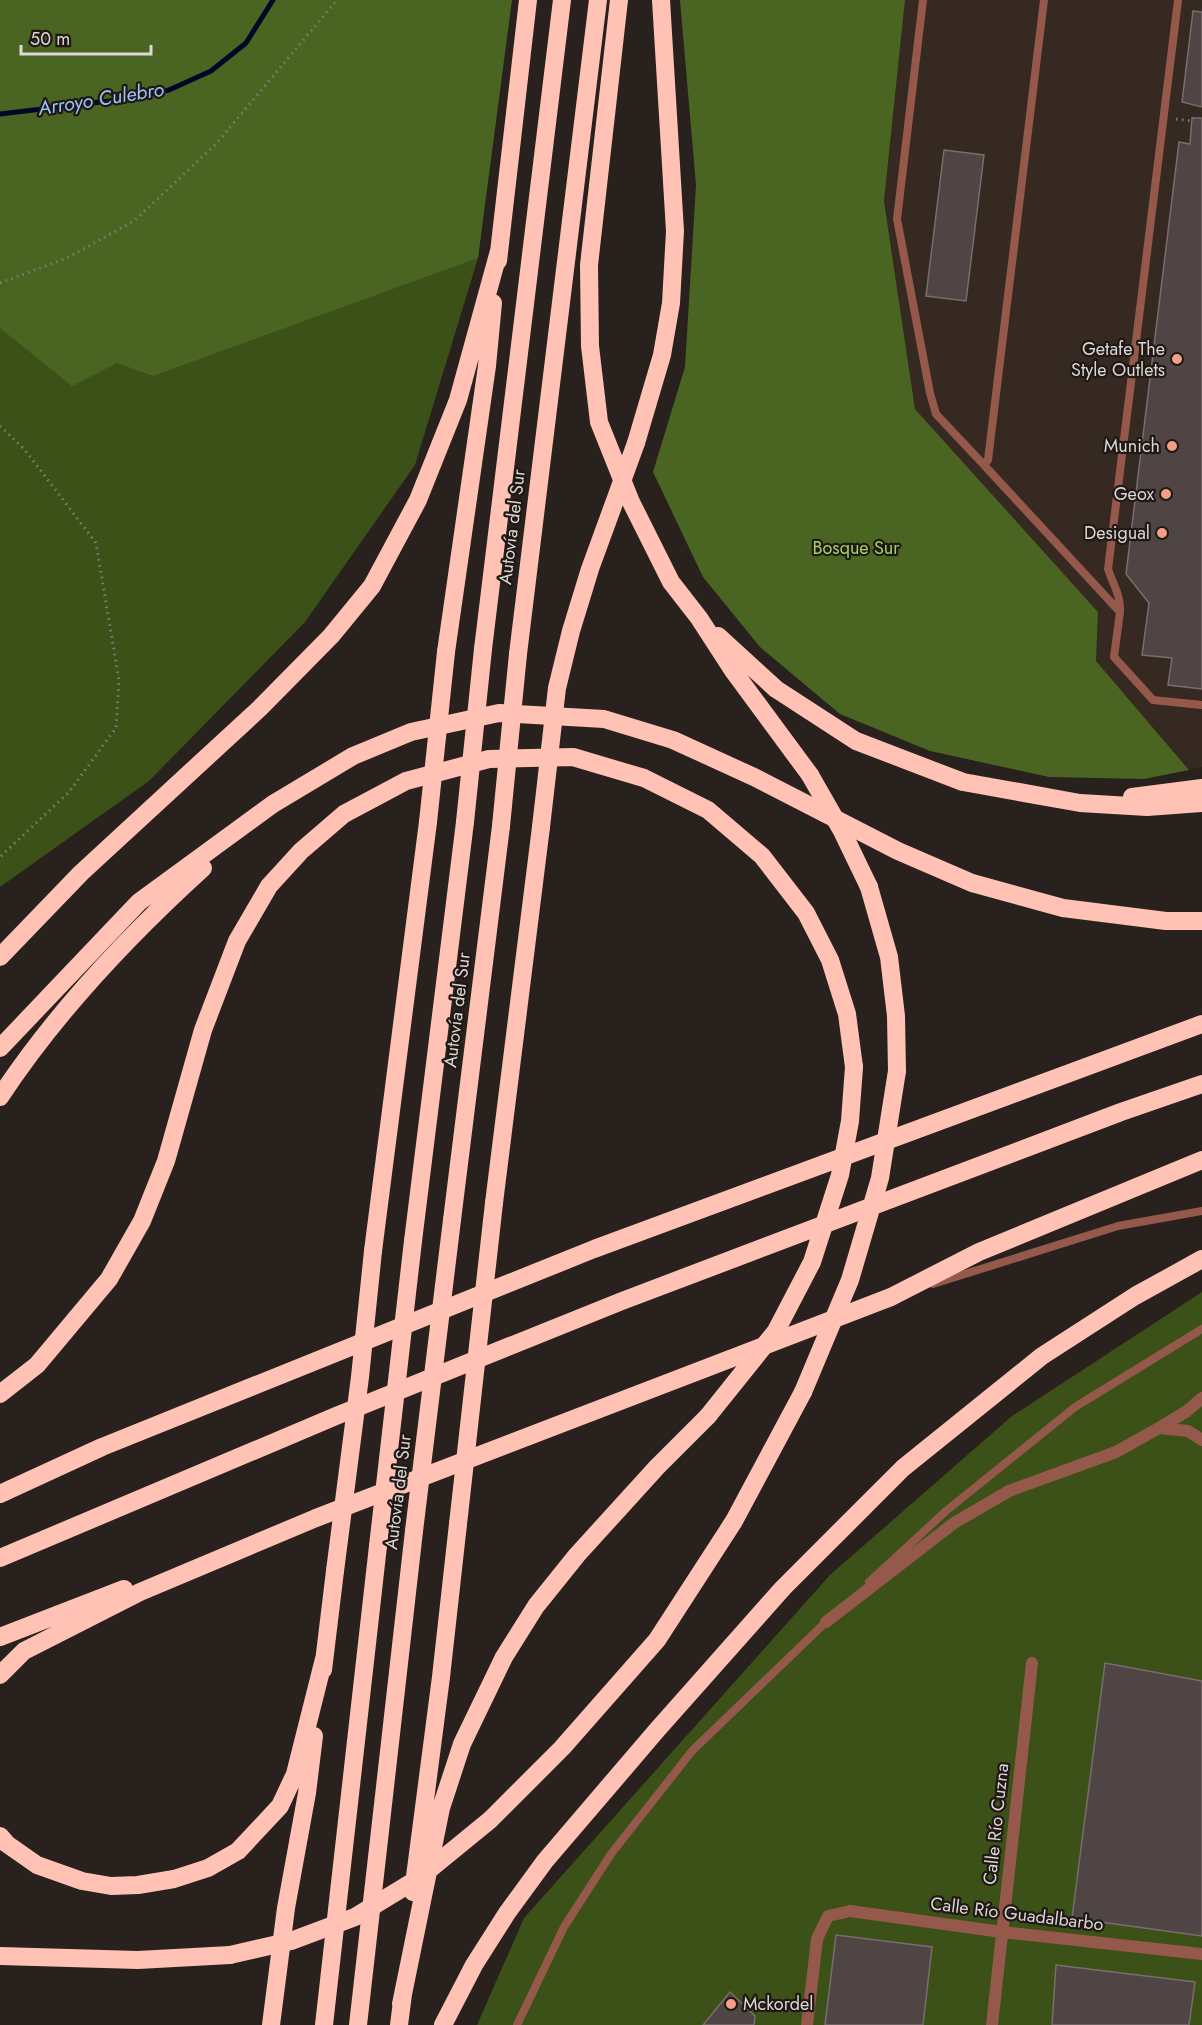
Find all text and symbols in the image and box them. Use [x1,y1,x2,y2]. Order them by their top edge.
scale bar [21,18,152,56]
text: 50 m [30,26,70,52]
water label: Arroyo Culebro [35,75,166,123]
place label: Getafe The Style Outlets [1071,336,1165,383]
marker: Getafe The Style Outlets [1170,352,1184,366]
place label: Munich [1104,433,1160,459]
marker: Munich [1165,439,1179,453]
street label: Autovía del Sur [492,467,532,586]
place label: Geox [1114,481,1154,507]
marker: Geox [1159,487,1173,501]
place label: Desigual [1084,520,1150,546]
marker: Desigual [1155,526,1169,540]
park label: Bosque Sur [813,535,900,561]
street label: Autovía del Sur [437,950,477,1069]
street label: Autovía del Sur [378,1432,418,1551]
street label: Calle Río Cuzna [977,1762,1015,1886]
street label: Calle Río Guadalbarbo [929,1890,1105,1938]
place label: Mckordel [743,1991,814,2017]
marker: Mckordel [724,1997,738,2011]

